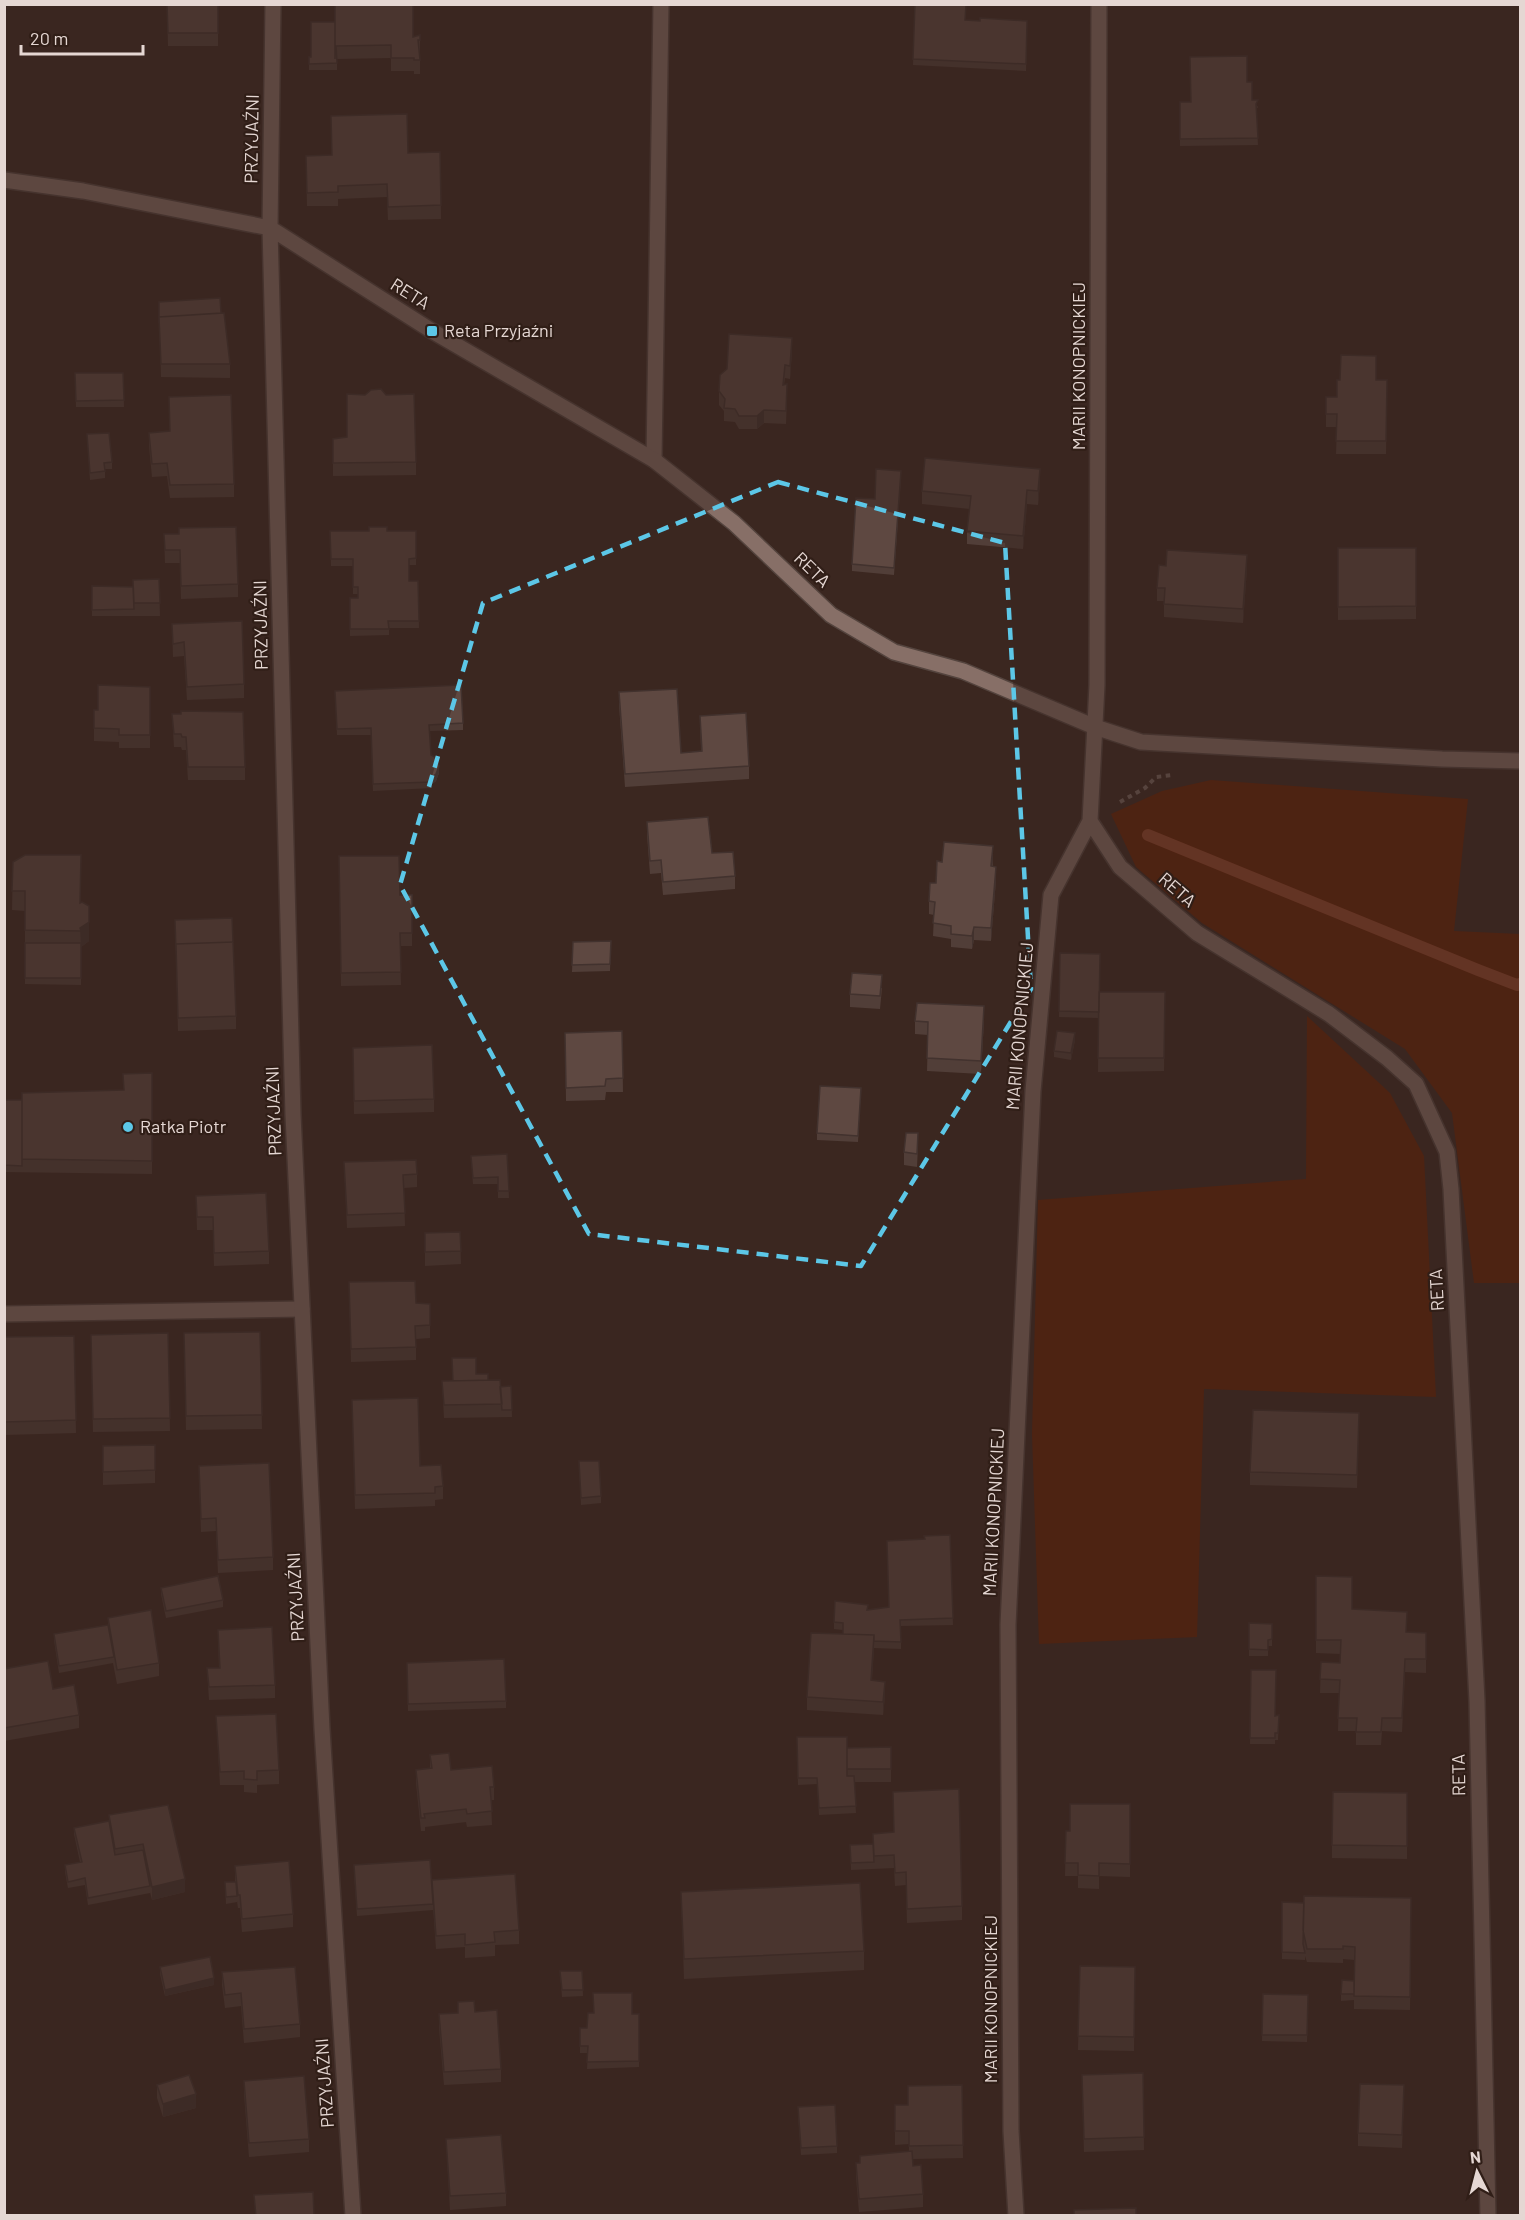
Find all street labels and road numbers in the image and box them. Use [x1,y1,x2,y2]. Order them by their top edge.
street label: PRZYJAŹNI [239,94,263,184]
street label: RETA [387,273,434,314]
street label: MARII KONOPNICKIEJ [1067,282,1089,450]
street label: RETA [790,547,836,592]
street label: PRZYJAŹNI [248,580,272,670]
street label: RETA [1155,867,1201,911]
street label: MARII KONOPNICKIEJ [1001,941,1037,1111]
street label: PRZYJAŹNI [260,1066,286,1156]
street label: RETA [1424,1268,1448,1312]
street label: MARII KONOPNICKIEJ [978,1427,1008,1597]
street label: PRZYJAŹNI [282,1552,308,1642]
street label: RETA [1447,1754,1469,1796]
street label: MARII KONOPNICKIEJ [979,1915,1001,2083]
street label: PRZYJAŹNI [310,2038,338,2128]

